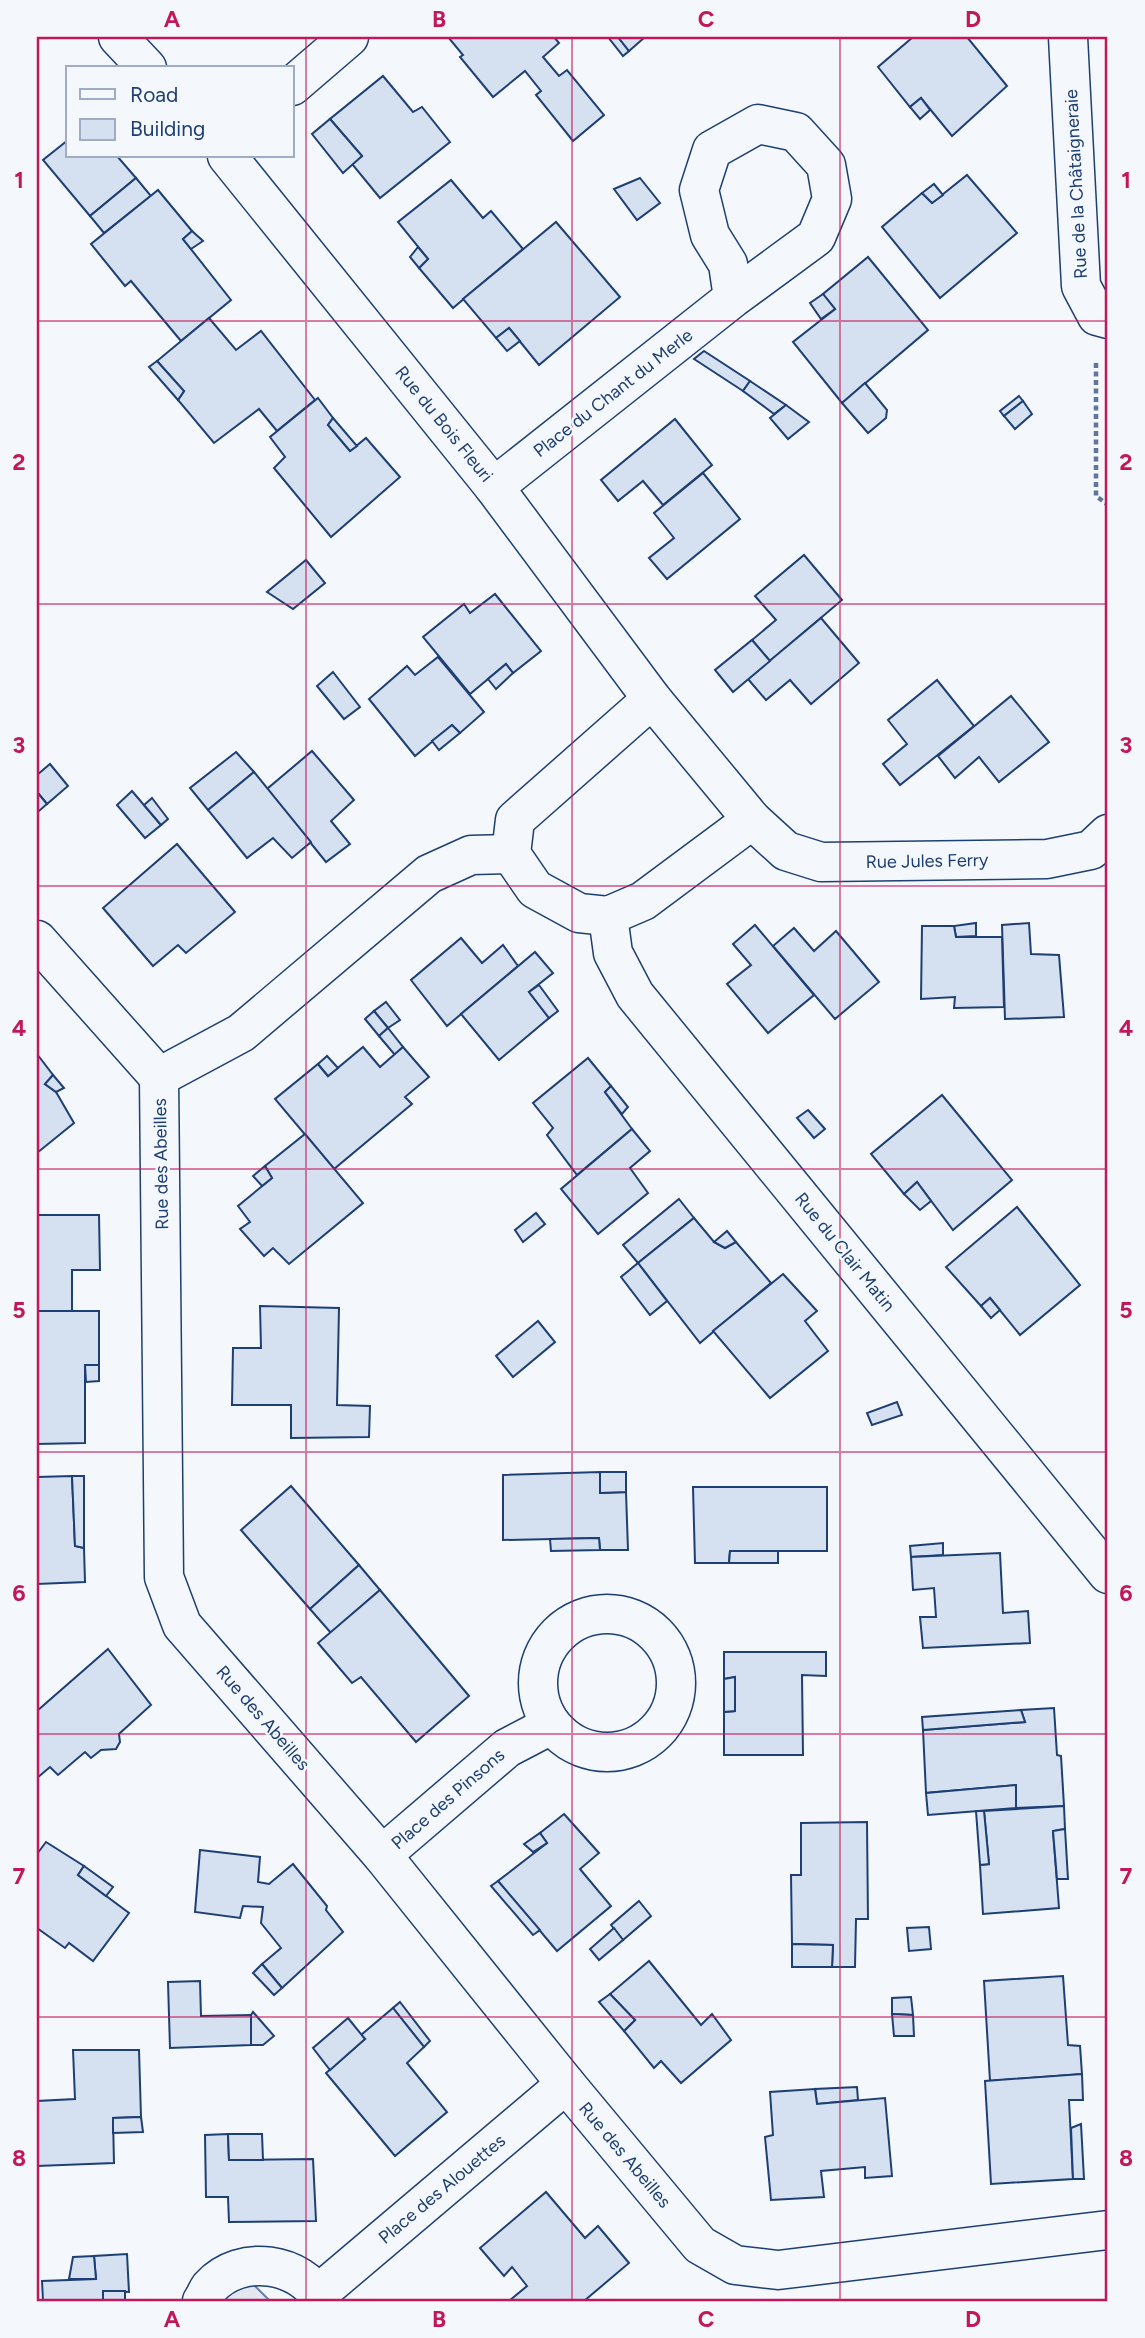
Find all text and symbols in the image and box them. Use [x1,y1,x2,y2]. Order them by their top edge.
text: A [164,5,181,33]
text: B [432,5,446,33]
text: C [698,5,715,33]
text: D [965,5,981,33]
legend [66,66,294,158]
text: Road [130,82,178,107]
street label: Rue de la Châtaigneraie [1060,88,1092,279]
text: Building [130,116,205,141]
text: 1 [14,166,24,194]
text: 1 [1121,166,1131,194]
street label: Place du Chant du Merle [529,324,697,462]
street label: Rue du Bois Fleuri [390,362,498,486]
text: 2 [12,448,26,476]
text: 2 [1119,448,1133,476]
text: 3 [13,731,25,759]
text: 3 [1120,731,1132,759]
street label: Rue Jules Ferry [865,849,989,873]
text: 4 [12,1014,26,1042]
text: 4 [1119,1014,1133,1042]
street label: Rue des Abeilles [149,1098,173,1230]
street label: Rue du Clair Matin [790,1188,900,1316]
text: 5 [12,1296,26,1324]
text: 5 [1119,1296,1133,1324]
text: 6 [12,1579,26,1607]
text: 6 [1119,1579,1133,1607]
street label: Rue des Abeilles [212,1661,314,1775]
street label: Place des Pinsons [387,1744,509,1854]
text: 7 [13,1862,26,1890]
text: 7 [1120,1862,1133,1890]
street label: Rue des Abeilles [574,2097,676,2213]
street label: Place des Alouettes [374,2129,510,2249]
text: 8 [12,2144,26,2172]
text: 8 [1119,2144,1133,2172]
text: A [164,2305,181,2333]
text: B [432,2305,446,2333]
text: C [698,2305,715,2333]
text: D [965,2305,981,2333]

